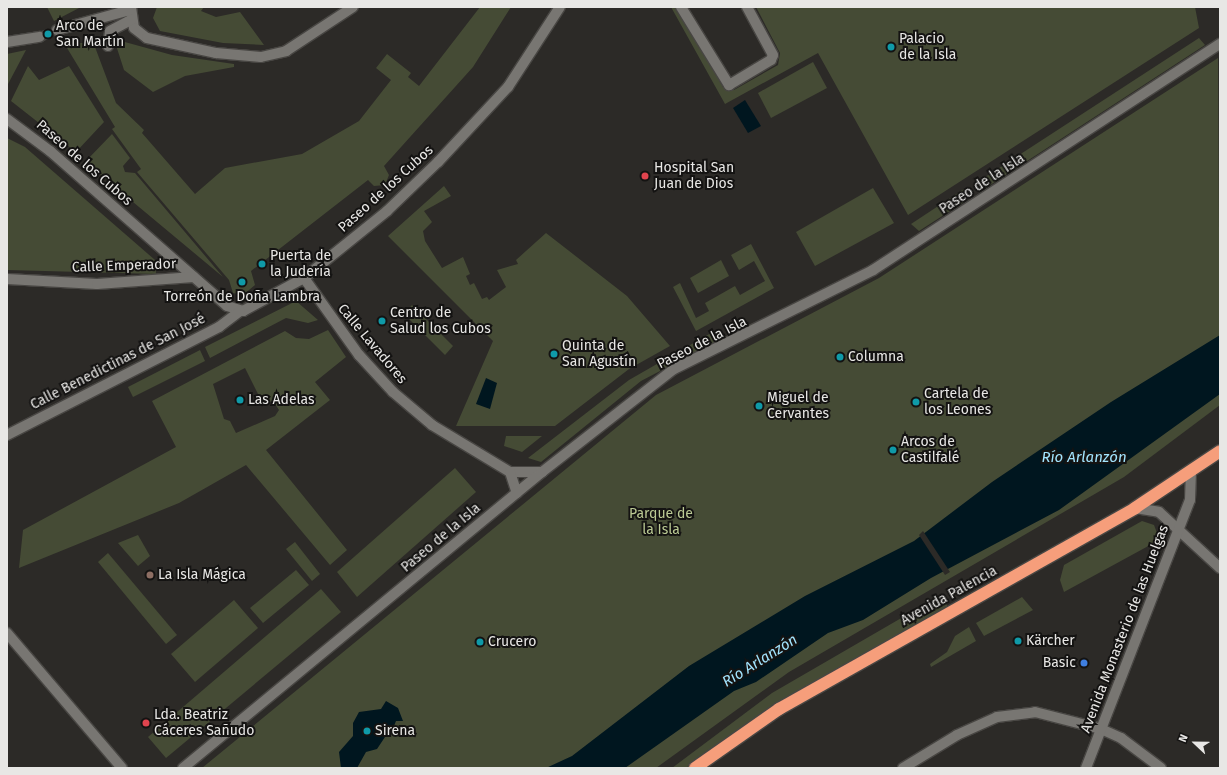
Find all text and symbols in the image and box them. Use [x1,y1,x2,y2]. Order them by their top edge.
place label: Arco de San Martín [56,18,124,50]
marker: Arco de San Martín [43,29,53,39]
place label: Palacio de la Isla [899,31,956,64]
marker: Palacio de la Isla [886,42,896,52]
street label: Paseo de los Cubos [33,117,135,209]
street label: Paseo de los Cubos [335,142,437,236]
street label: Paseo de la Isla [936,150,1028,218]
place label: Hospital San Juan de Dios [654,160,734,192]
marker: Hospital San Juan de Dios [639,170,651,182]
place label: Puerta de la Judería [270,248,331,280]
street label: Calle Emperador [72,256,176,276]
marker: Puerta de la Judería [257,259,267,269]
marker: Torreón de Doña Lambra [237,277,247,287]
place label: Torreón de Doña Lambra [164,289,320,305]
street label: Calle Lavadores [334,301,410,387]
place label: Centro de Salud los Cubos [390,305,491,338]
street label: Calle Benedictinas de San José [28,310,208,414]
street label: Paseo de la Isla [654,313,750,373]
marker: Centro de Salud los Cubos [377,316,387,326]
place label: Quinta de San Agustín [562,338,636,370]
marker: Quinta de San Agustín [549,349,559,359]
place label: Columna [848,349,904,365]
marker: Columna [835,352,845,362]
place label: Cartela de los Leones [924,386,991,418]
place label: Miguel de Cervantes [767,390,829,422]
place label: Las Adelas [248,392,315,408]
marker: Las Adelas [235,395,245,405]
marker: Cartela de los Leones [911,397,921,407]
marker: Miguel de Cervantes [754,401,764,411]
place label: Arcos de Castilfalé [901,434,959,466]
marker: Arcos de Castilfalé [888,445,898,455]
water label: Río Arlanzón [1041,449,1127,467]
street label: Paseo de la Isla [398,500,484,576]
park label: Parque de la Isla [629,506,693,538]
street label: Avenida Monasterio de las Huelgas [1078,523,1172,735]
street label: Avenida Palencia [898,563,1000,629]
place label: La Isla Mágica [158,567,246,583]
marker: La Isla Mágica [145,570,155,580]
water label: Río Arlanzón [719,631,801,691]
place label: Kärcher [1026,633,1075,649]
place label: Crucero [488,634,536,650]
marker: Kärcher [1013,636,1023,646]
marker: Crucero [475,637,485,647]
place label: Basic [1043,655,1076,671]
marker: Basic [1079,658,1089,668]
place label: Lda. Beatriz Cáceres Sañudo [154,707,254,740]
marker: Lda. Beatriz Cáceres Sañudo [141,718,151,728]
place label: Sirena [375,723,415,739]
north arrow [1175,723,1215,763]
marker: Sirena [362,726,372,736]
text: N [1176,733,1191,744]

